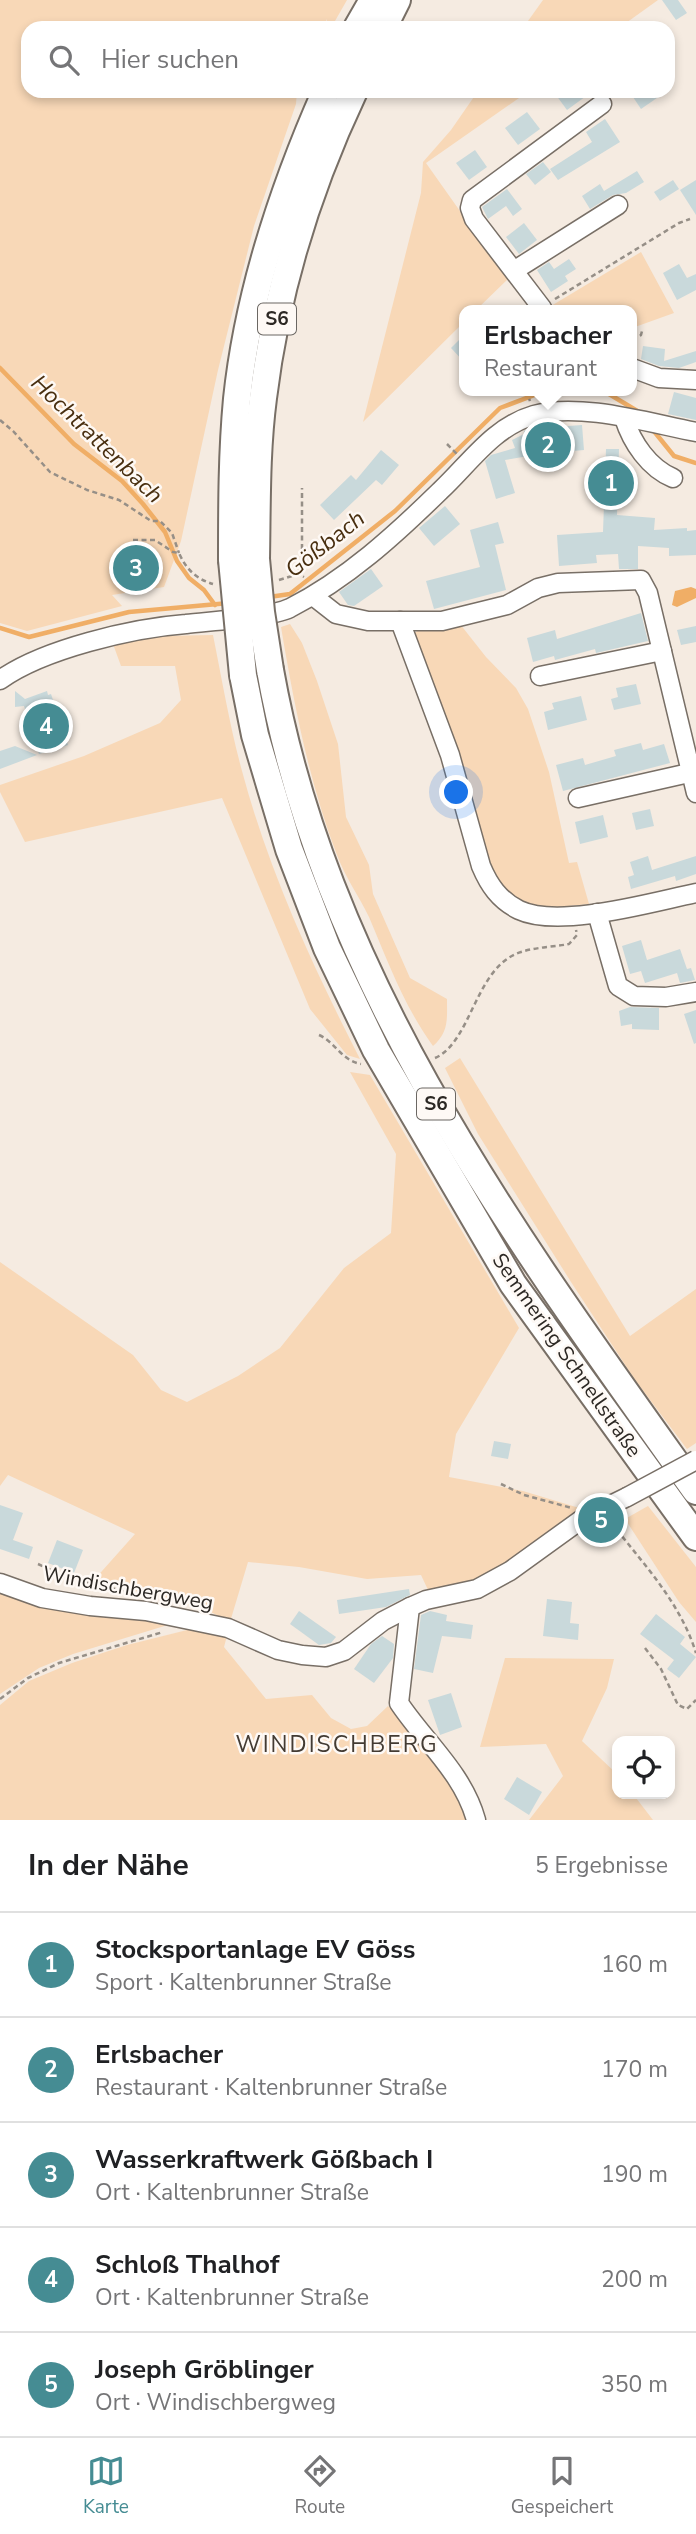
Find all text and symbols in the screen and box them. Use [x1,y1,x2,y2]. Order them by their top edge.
search box [21,21,675,98]
icon: search [45,41,83,79]
text: Hier suchen [101,42,239,77]
road number: S6 [258,304,296,334]
popup [459,305,637,396]
text: Erlsbacher [484,318,612,353]
text: Restaurant [484,353,597,384]
water label: Hochtrattenbach [24,368,170,510]
pin: 2 [525,419,571,471]
pin: 1 [588,457,634,509]
water label: Gößbach [279,503,371,585]
pin: 3 [113,542,159,594]
pin: 4 [23,700,69,752]
your location [439,775,473,809]
road number: S6 [417,1088,455,1120]
street label: Semmering Schnellstraße [486,1247,648,1463]
pin: 5 [578,1494,624,1546]
street label: Windischbergweg [40,1559,216,1617]
district label: WINDISCHBERG [235,1729,439,1760]
map controls [612,1736,675,1799]
button: locate [612,1736,675,1799]
text: In der Nähe [28,1845,189,1886]
text: 5 Ergebnisse [535,1850,668,1881]
text: Stocksportanlage EV Göss [95,1932,416,1967]
text: 1 [44,1949,58,1980]
text: 160 m [601,1949,668,1980]
text: Sport · Kaltenbrunner Straße [95,1967,392,1998]
text: Erlsbacher [95,2037,223,2072]
text: 2 [44,2054,58,2085]
text: 170 m [601,2054,668,2085]
text: Restaurant · Kaltenbrunner Straße [95,2072,447,2103]
text: Wasserkraftwerk Gößbach I [95,2142,433,2177]
text: 3 [44,2159,58,2190]
text: 190 m [601,2159,668,2190]
text: Ort · Kaltenbrunner Straße [95,2177,369,2208]
text: Schloß Thalhof [95,2247,279,2282]
text: 4 [44,2264,58,2295]
text: 200 m [601,2264,668,2295]
text: Ort · Kaltenbrunner Straße [95,2282,369,2313]
text: Joseph Gröblinger [95,2352,314,2387]
text: 5 [44,2369,58,2400]
text: 350 m [601,2369,668,2400]
text: Ort · Windischbergweg [95,2387,336,2418]
tab: Karte [83,2452,129,2520]
tab: Route [295,2452,345,2520]
tab: Gespeichert [511,2452,613,2520]

